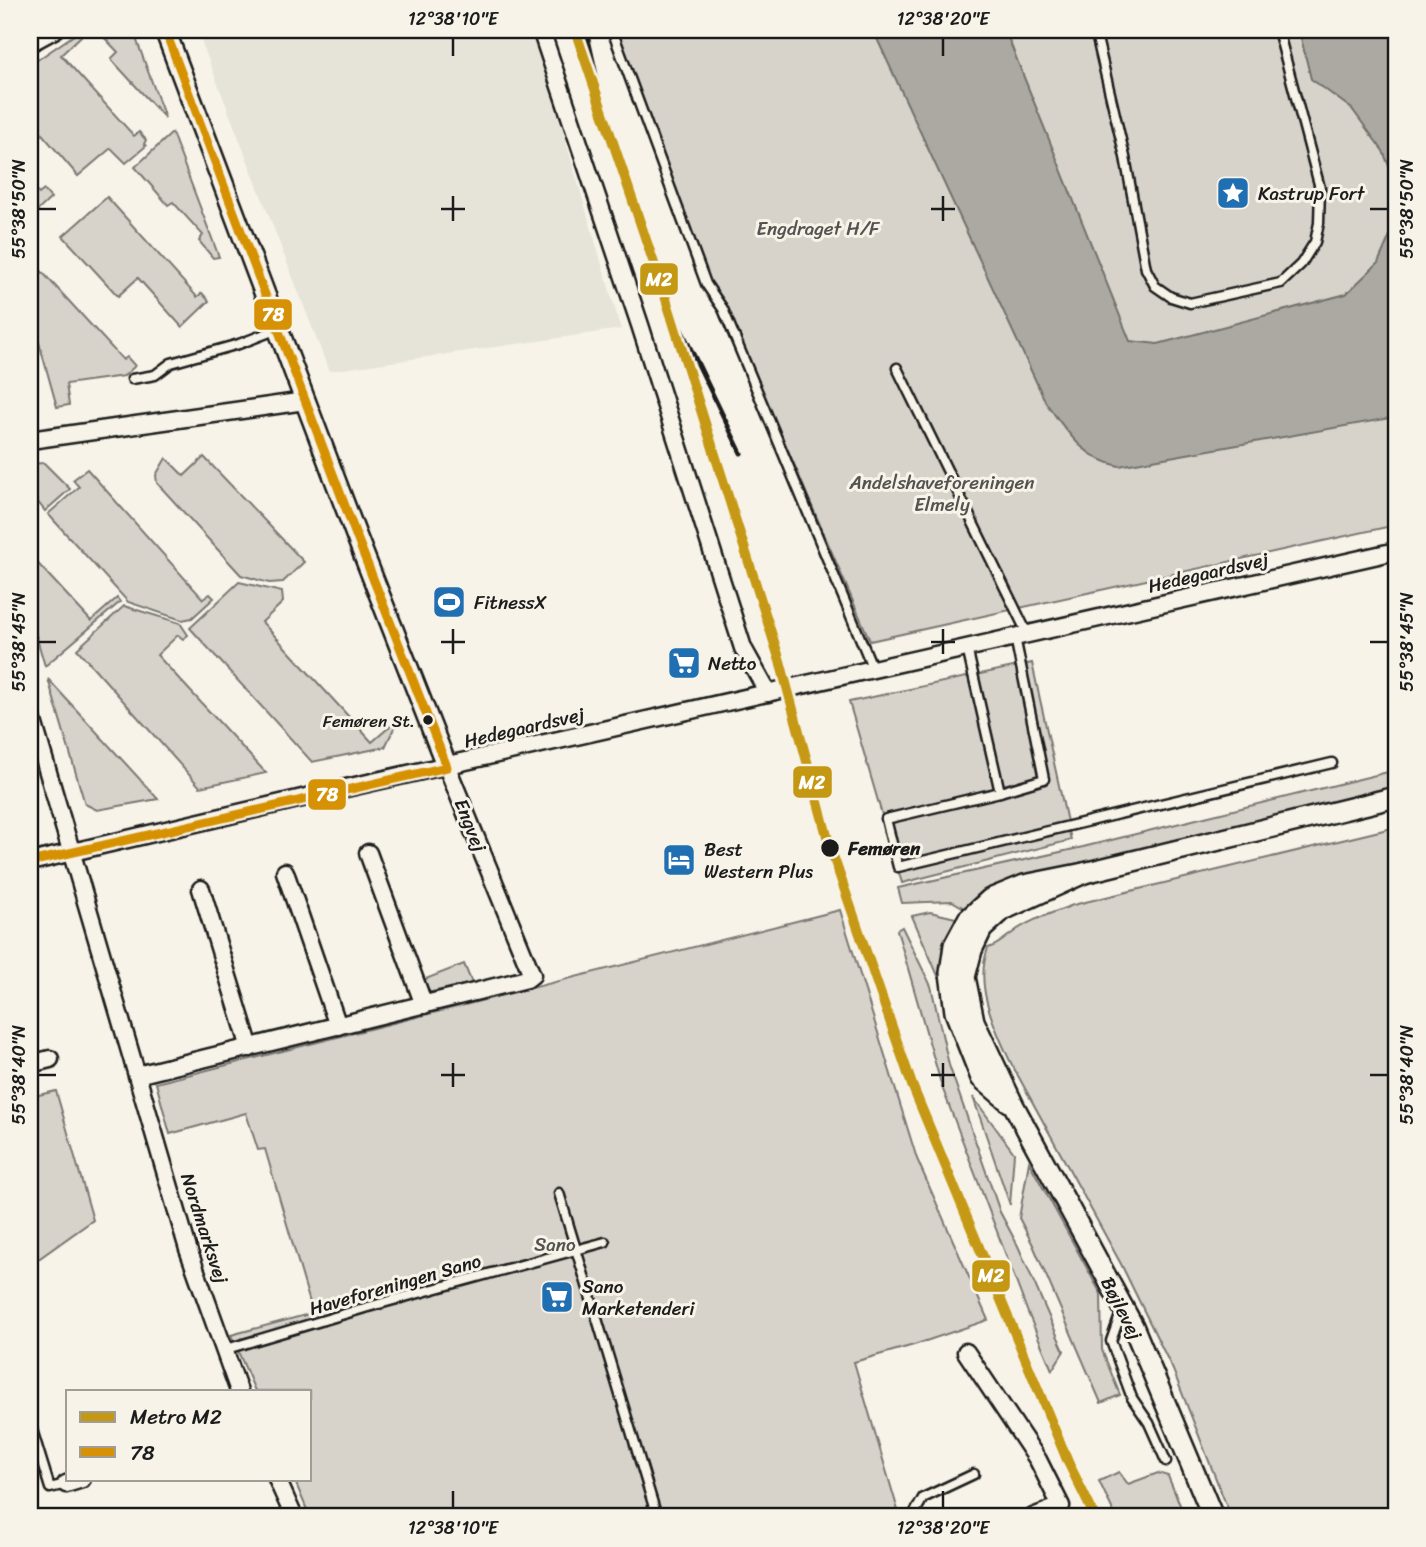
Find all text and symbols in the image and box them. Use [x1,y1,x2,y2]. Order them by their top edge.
text: 12°38'10"E [408,3,499,35]
text: 12°38'20"E [897,3,990,35]
text: 55°38'50"N [3,159,35,259]
text: 55°38'50"N [1391,159,1423,259]
place icon: Kastrup Fort [1214,174,1252,212]
place label: Kastrup Fort [1258,177,1366,210]
park label: Engdraget H/F [757,212,880,245]
line badge: M2 [639,262,679,296]
text: M2 [645,263,672,296]
line badge: 78 [253,298,293,331]
text: 78 [262,298,285,331]
park label: Andelshaveforeningen Elmely [848,466,1035,521]
street label: Hedegaardsvej [1144,542,1273,602]
sports icon: FitnessX [430,583,468,621]
place label: FitnessX [474,586,547,619]
text: 55°38'45"N [3,592,35,692]
text: 55°38'45"N [1391,592,1423,692]
supermarket icon: Netto [665,644,703,682]
place label: Netto [708,647,757,680]
street label: Hedegaardsvej [460,697,589,757]
place label: Femøren St. [323,706,415,736]
marker: Femøren St. [421,713,435,727]
line badge: M2 [792,765,833,799]
text: M2 [798,766,825,799]
line badge: 78 [307,778,347,811]
text: 78 [316,778,339,811]
street label: Engvej [445,793,496,858]
place label: Femøren [847,832,921,865]
place label: Best Western Plus [704,833,813,888]
marker: Femøren [819,837,841,859]
hotel icon: Best Western Plus [660,841,698,879]
text: 55°38'40"N [3,1025,35,1125]
text: 55°38'40"N [1391,1025,1423,1125]
street label: Nordmarksvej [171,1169,238,1289]
park label: Sano [534,1228,576,1261]
street label: Haveforeningen Sano [305,1244,485,1325]
line badge: M2 [971,1259,1011,1293]
text: M2 [977,1259,1004,1292]
place label: Sano Marketenderi [582,1270,695,1325]
street label: Bøjlevej [1091,1271,1152,1347]
supermarket icon: Sano Marketenderi [538,1278,576,1316]
legend [66,1390,312,1480]
text: Metro M2 [130,1398,222,1436]
text: 78 [130,1434,155,1472]
text: 12°38'10"E [408,1512,499,1544]
text: 12°38'20"E [897,1512,990,1544]

